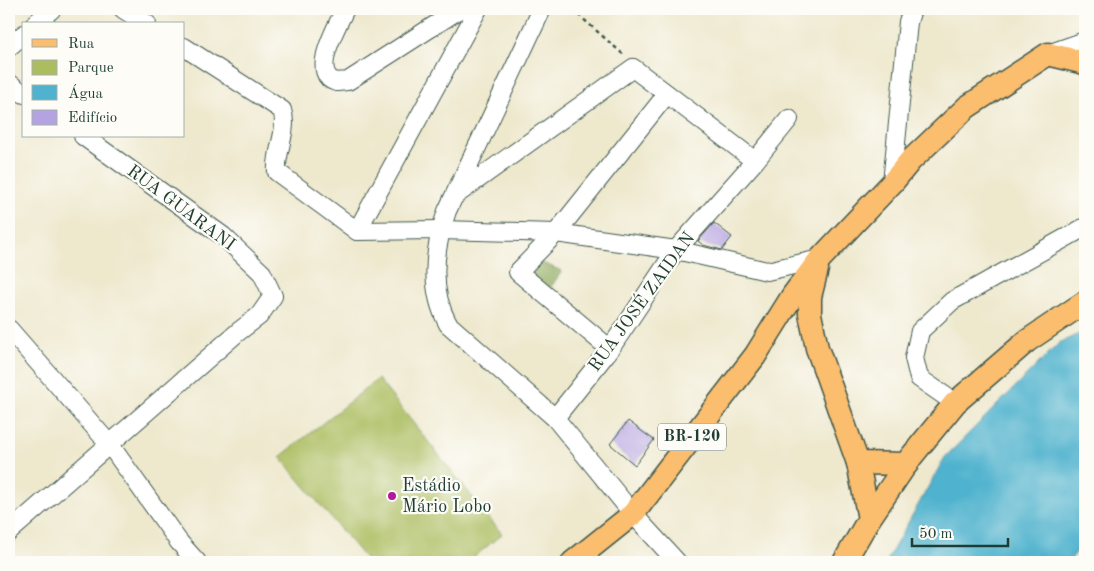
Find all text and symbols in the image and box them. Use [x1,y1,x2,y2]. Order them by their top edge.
legend [22,22,185,138]
text: Rua [68,37,95,52]
text: Parque [68,61,114,76]
text: Água [68,84,104,102]
text: Edifício [68,111,117,126]
street label: RUA GUARANI [124,162,238,254]
street label: RUA JOSÉ ZAIDAN [582,227,699,375]
road number: BR-120 [658,424,726,451]
place label: Estádio Mário Lobo [402,477,491,516]
marker: Estádio Mário Lobo [386,490,398,502]
scale bar [912,516,1008,548]
text: 50 m [919,527,953,542]

